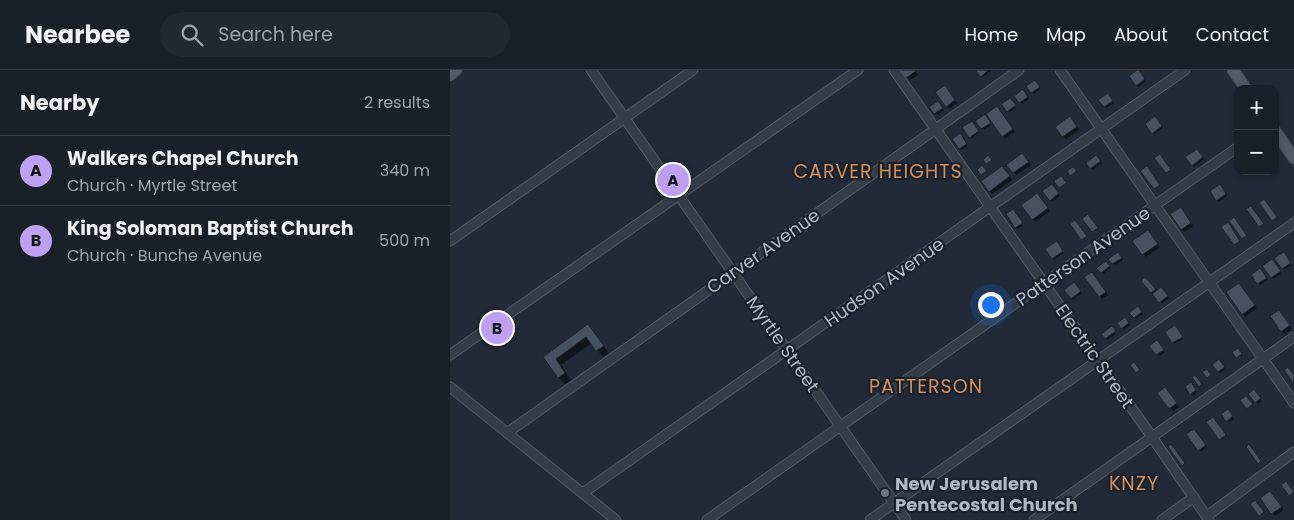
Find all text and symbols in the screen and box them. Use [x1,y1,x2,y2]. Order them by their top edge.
search box [160,12,510,57]
text: Nearbee [25,18,130,51]
icon: search [178,21,206,49]
text: Search here [218,21,333,48]
text: Home [964,22,1018,47]
text: Map [1046,22,1086,47]
text: About [1114,22,1168,47]
text: Contact [1196,22,1269,47]
map controls [1234,85,1279,175]
button: + [1234,85,1279,130]
text: Nearby [20,88,100,117]
text: 2 results [364,91,430,114]
button: − [1234,130,1279,175]
text: Walkers Chapel Church [67,145,299,172]
district label: CARVER HEIGHTS [793,158,963,185]
text: A [30,159,42,182]
text: 340 m [380,159,430,182]
pin: A [657,161,689,199]
text: Church · Myrtle Street [67,174,237,197]
street label: Patterson Avenue [1011,200,1155,312]
street label: Carver Avenue [701,203,825,299]
text: King Soloman Baptist Church [67,215,353,242]
text: B [31,229,41,252]
text: 500 m [379,229,430,252]
street label: Hudson Avenue [819,231,949,333]
text: Church · Bunche Avenue [67,244,262,267]
street label: Myrtle Street [741,291,825,397]
your location [978,292,1004,318]
street label: Electric Street [1050,299,1140,413]
pin: B [481,309,513,347]
district label: PATTERSON [869,373,983,400]
district label: KNZY [1109,470,1159,497]
place label: New Jerusalem Pentecostal Church [895,471,1078,517]
marker: New Jerusalem Pentecostal Church [879,487,891,499]

